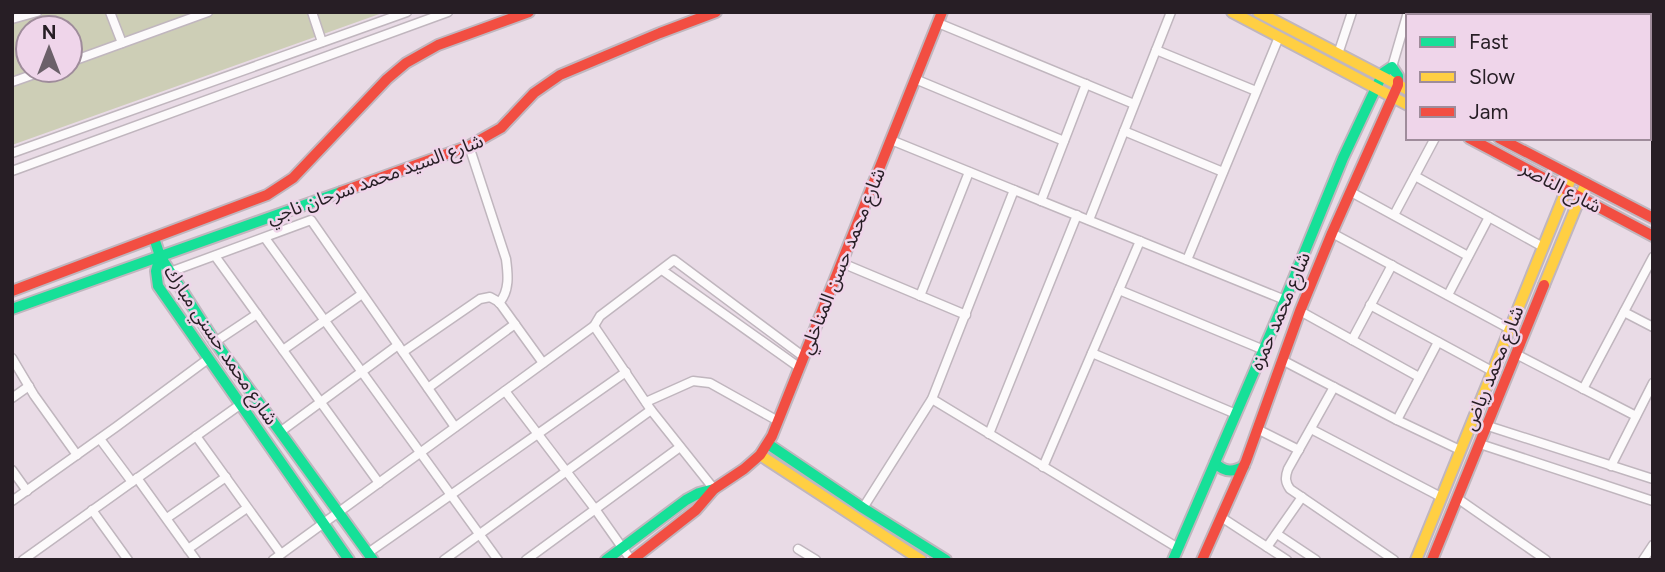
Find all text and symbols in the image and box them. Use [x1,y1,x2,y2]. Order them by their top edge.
north arrow [14,14,84,84]
legend [1406,14,1651,140]
text: N [42,21,56,44]
text: Fast [1469,29,1509,54]
text: Slow [1469,64,1515,89]
text: Jam [1469,99,1508,124]
street label: شارع السيد محمد سرحان ناجي [263,129,488,232]
street label: شارع الناصر [1515,156,1605,220]
street label: شارع محمد حسن المناخلي [794,165,893,359]
street label: شارع محمد حمزه [1245,248,1317,374]
street label: شارع محمد حسني مبارك [156,261,283,431]
street label: شارع محمد رياض [1458,302,1530,434]

